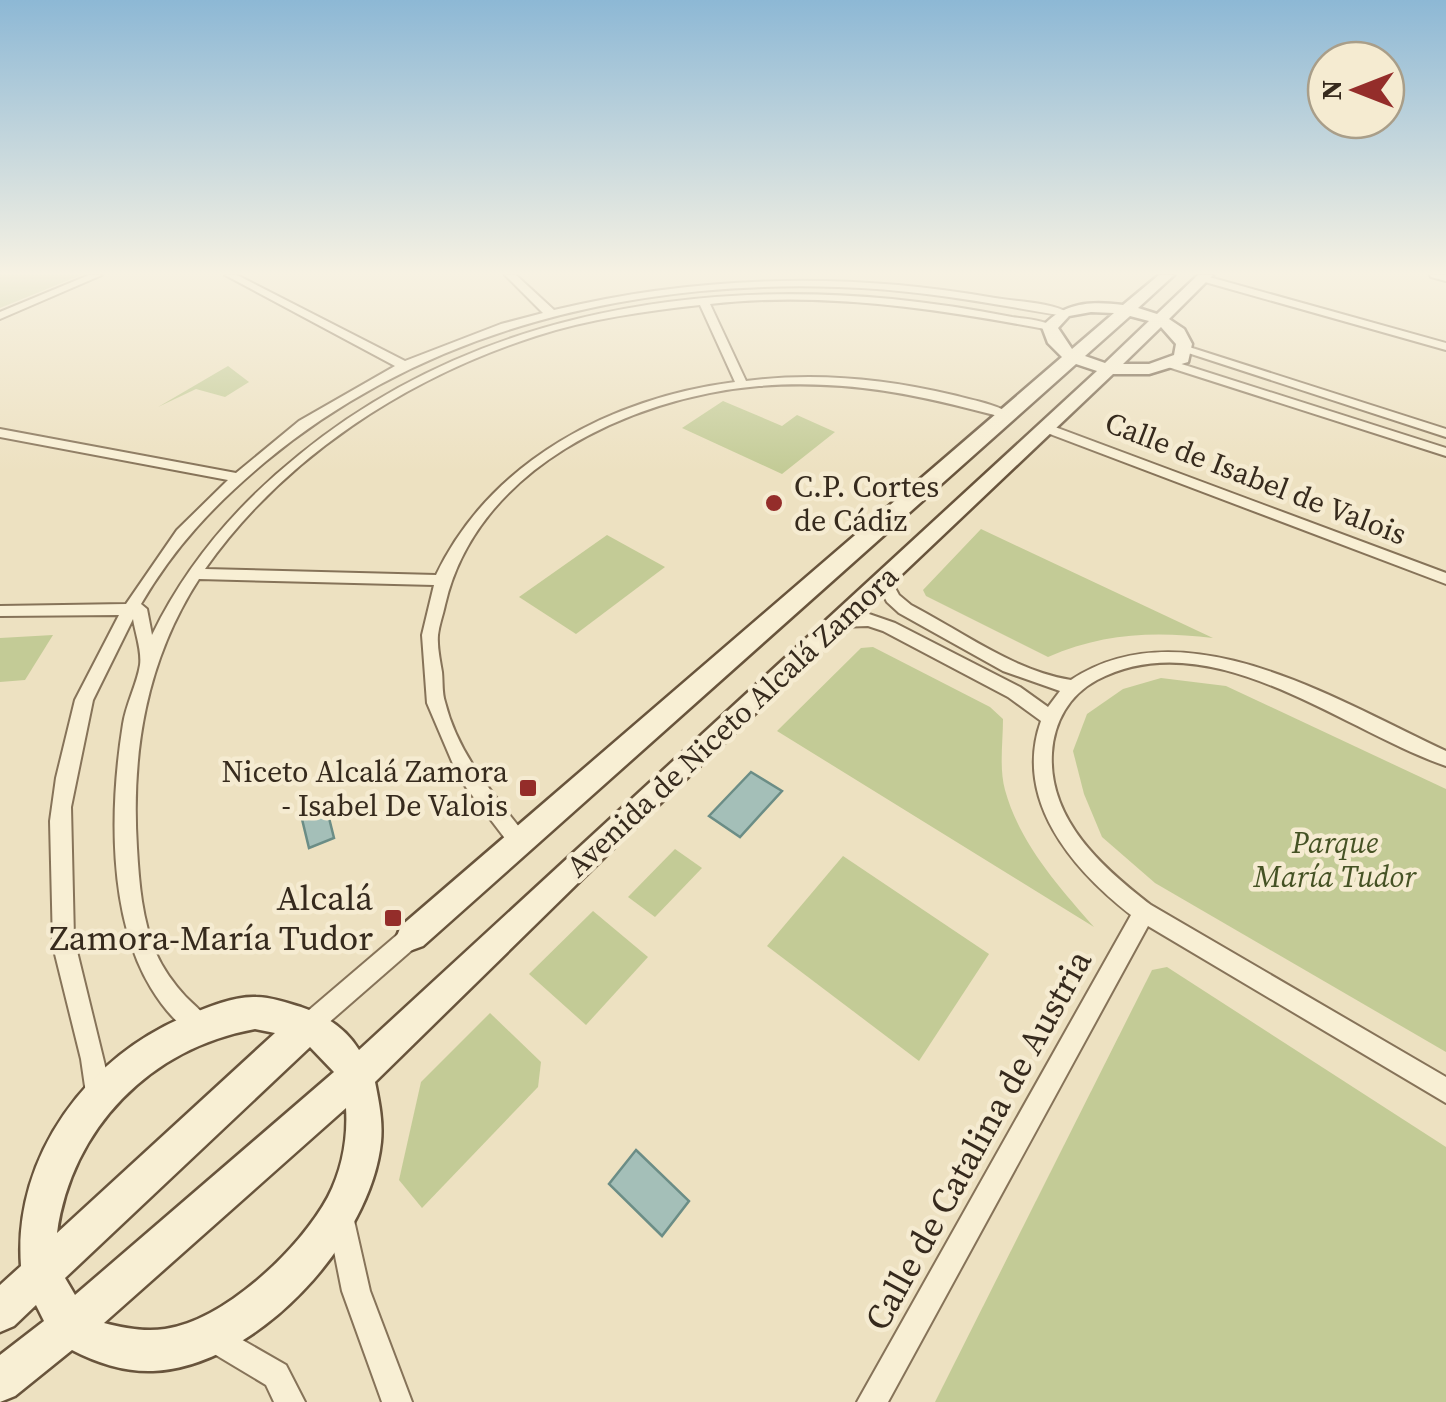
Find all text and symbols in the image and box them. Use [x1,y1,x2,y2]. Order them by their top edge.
north arrow [1306,40,1406,140]
text: N [1312,80,1350,100]
street label: Calle de Isabel de Valois [1099,402,1413,554]
place label: C.P. Cortes de Cádiz [794,466,939,541]
marker: C.P. Cortes de Cádiz [763,492,785,514]
street label: Avenida de Niceto Alcalá Zamora [557,555,907,886]
place label: Niceto Alcalá Zamora - Isabel De Valois [221,751,509,826]
marker: Niceto Alcalá Zamora - Isabel De Valois [517,777,539,799]
park label: Parque María Tudor [1253,822,1417,897]
place label: Alcalá Zamora-María Tudor [50,874,373,962]
marker: Alcalá Zamora-María Tudor [382,907,404,929]
street label: Calle de Catalina de Austria [853,941,1103,1339]

